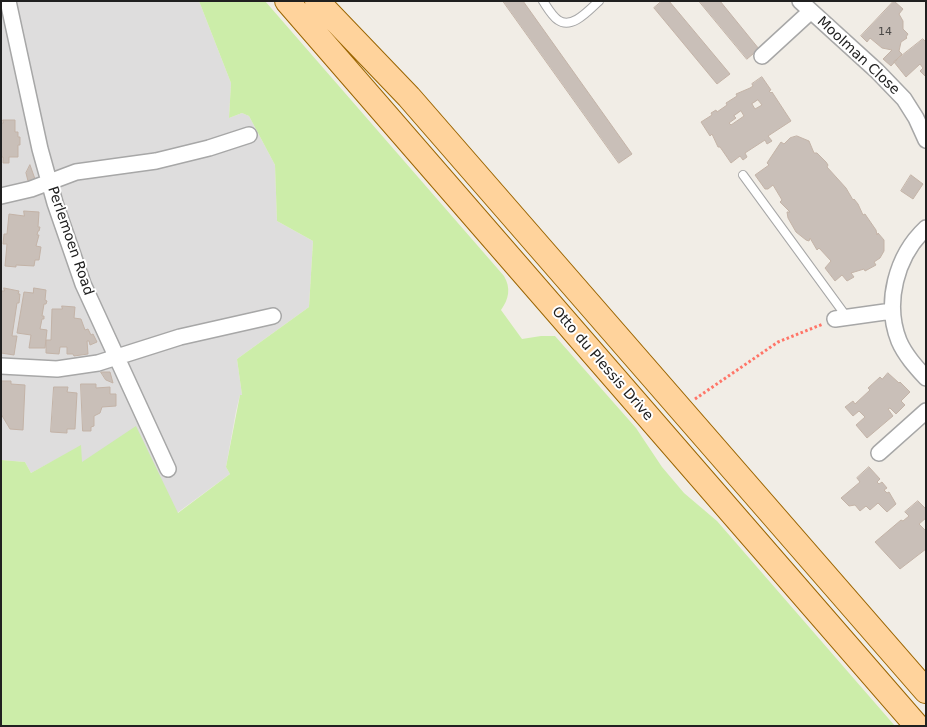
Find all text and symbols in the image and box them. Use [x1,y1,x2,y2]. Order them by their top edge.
street label: Moolman Close [813,13,903,99]
house number: 14 [878,25,892,39]
street label: Perlemoen Road [43,184,97,298]
street label: Otto du Plessis Drive [548,304,656,424]

